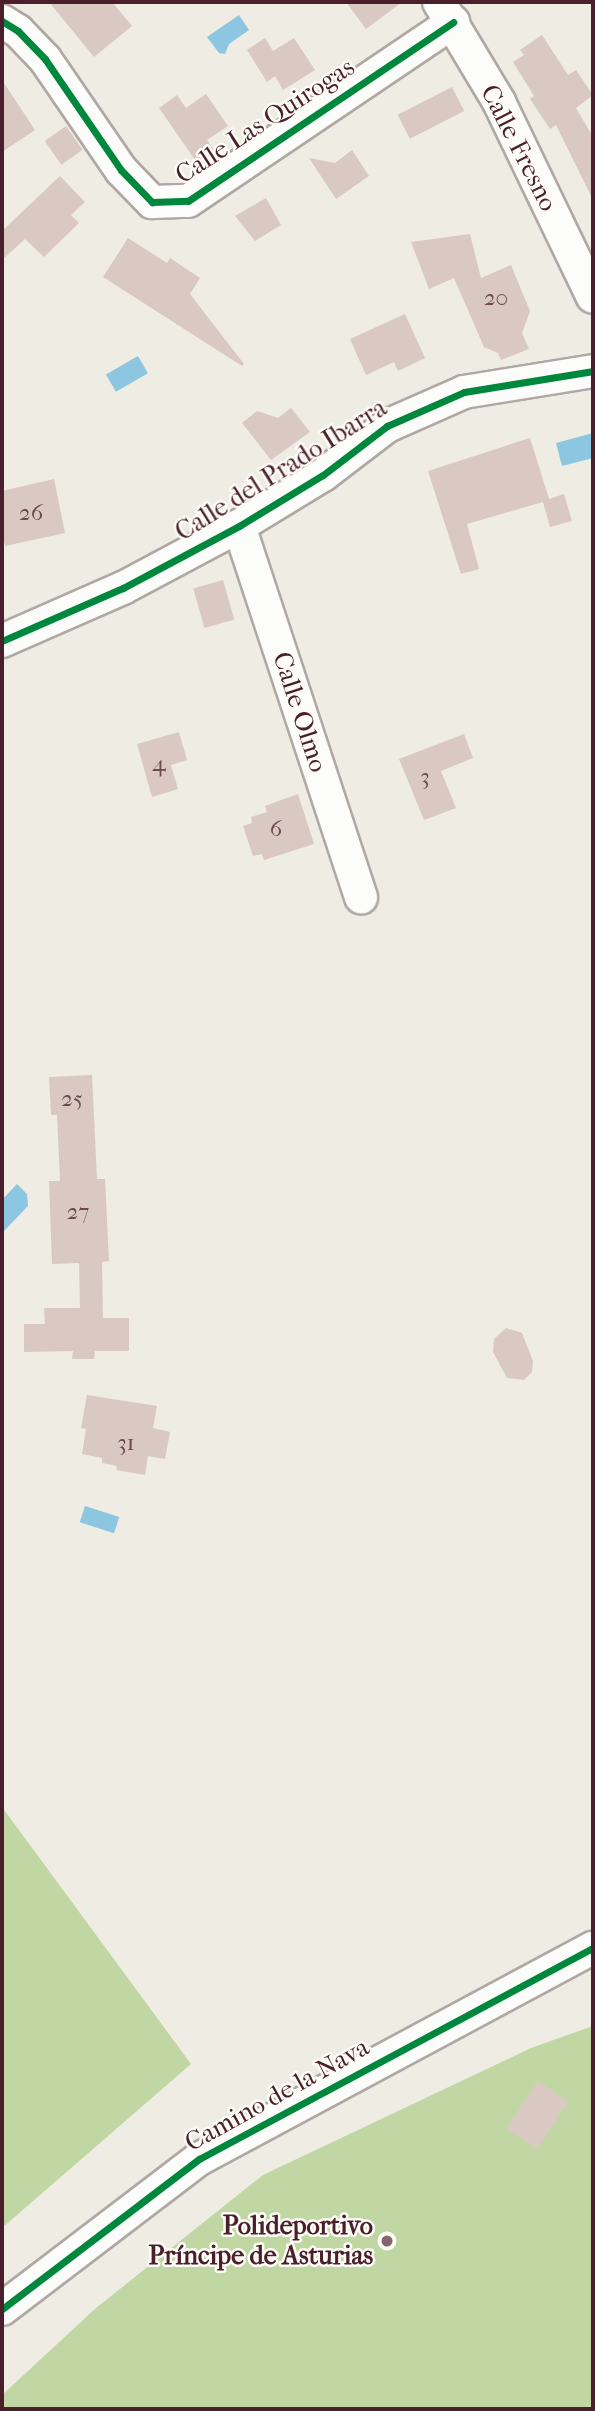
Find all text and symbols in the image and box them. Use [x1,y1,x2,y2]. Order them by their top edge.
street label: Calle Las Quirogas [170,52,360,190]
street label: Calle Fresno [474,80,564,216]
house number: 20 [484,284,508,312]
street label: Calle del Prado Ibarra [170,392,392,548]
house number: 26 [19,499,43,527]
street label: Calle Olmo [266,648,334,776]
house number: 4 [152,750,166,778]
house number: 3 [420,763,430,791]
house number: 6 [270,815,282,843]
house number: 25 [61,1085,83,1113]
house number: 27 [67,1198,89,1226]
house number: 31 [117,1429,135,1457]
street label: Camino de la Nava [180,2032,374,2158]
place label: Polideportivo Príncipe de Asturias [149,2210,373,2272]
marker: Polideportivo Príncipe de Asturias [379,2233,395,2249]

